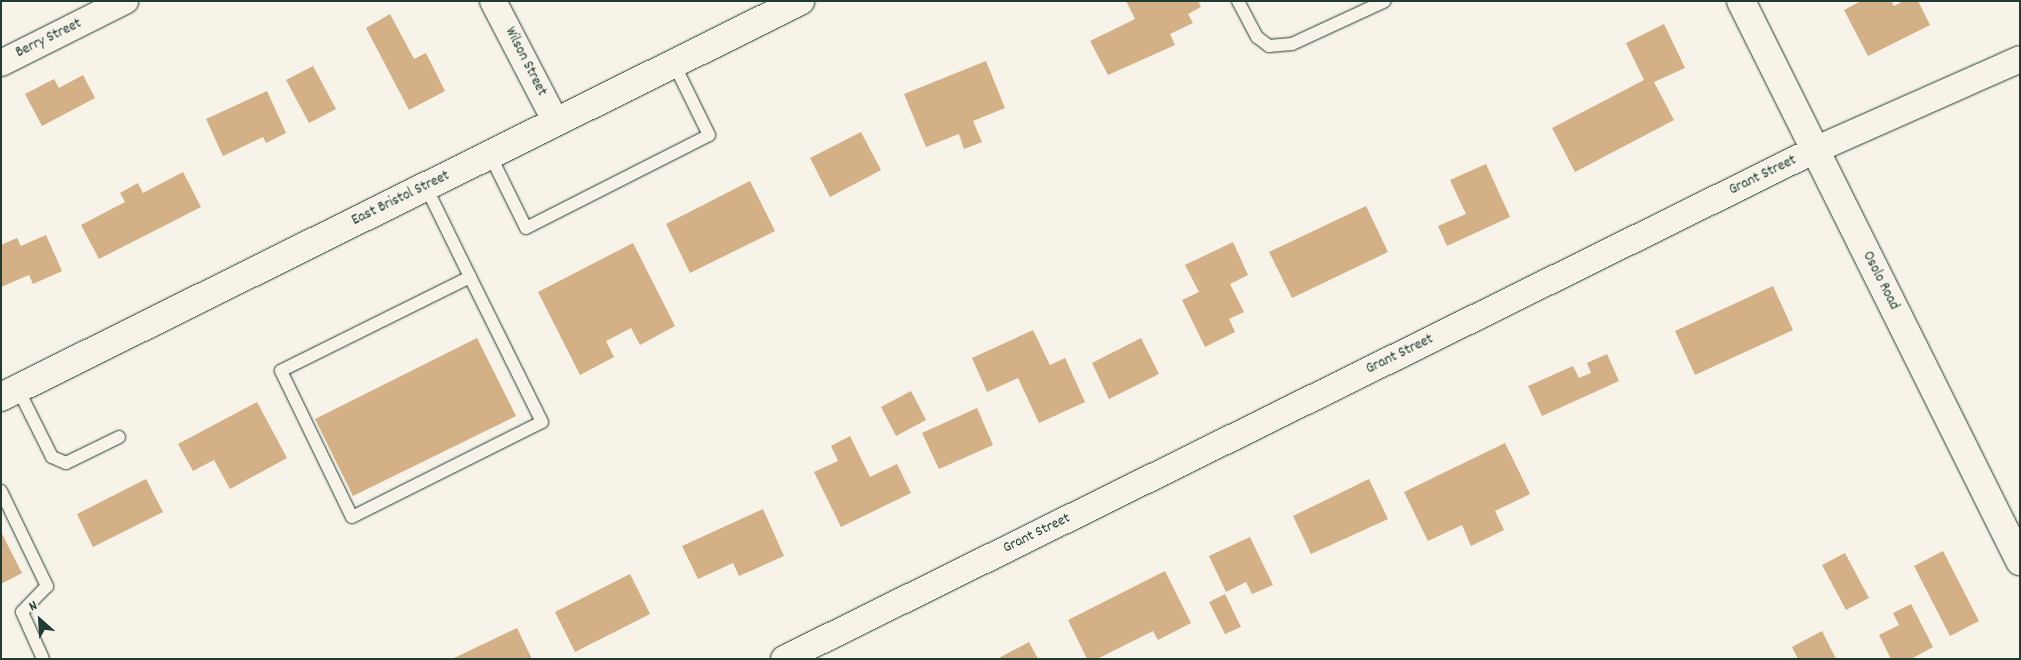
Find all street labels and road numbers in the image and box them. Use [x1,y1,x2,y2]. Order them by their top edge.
street label: Berry Street [13,15,85,63]
street label: Wilson Street [500,25,550,99]
street label: Grant Street [1726,152,1800,200]
street label: East Bristol Street [349,168,453,230]
street label: Osolo Road [1858,249,1902,313]
street label: Grant Street [1363,331,1437,379]
street label: Grant Street [1000,510,1074,558]

